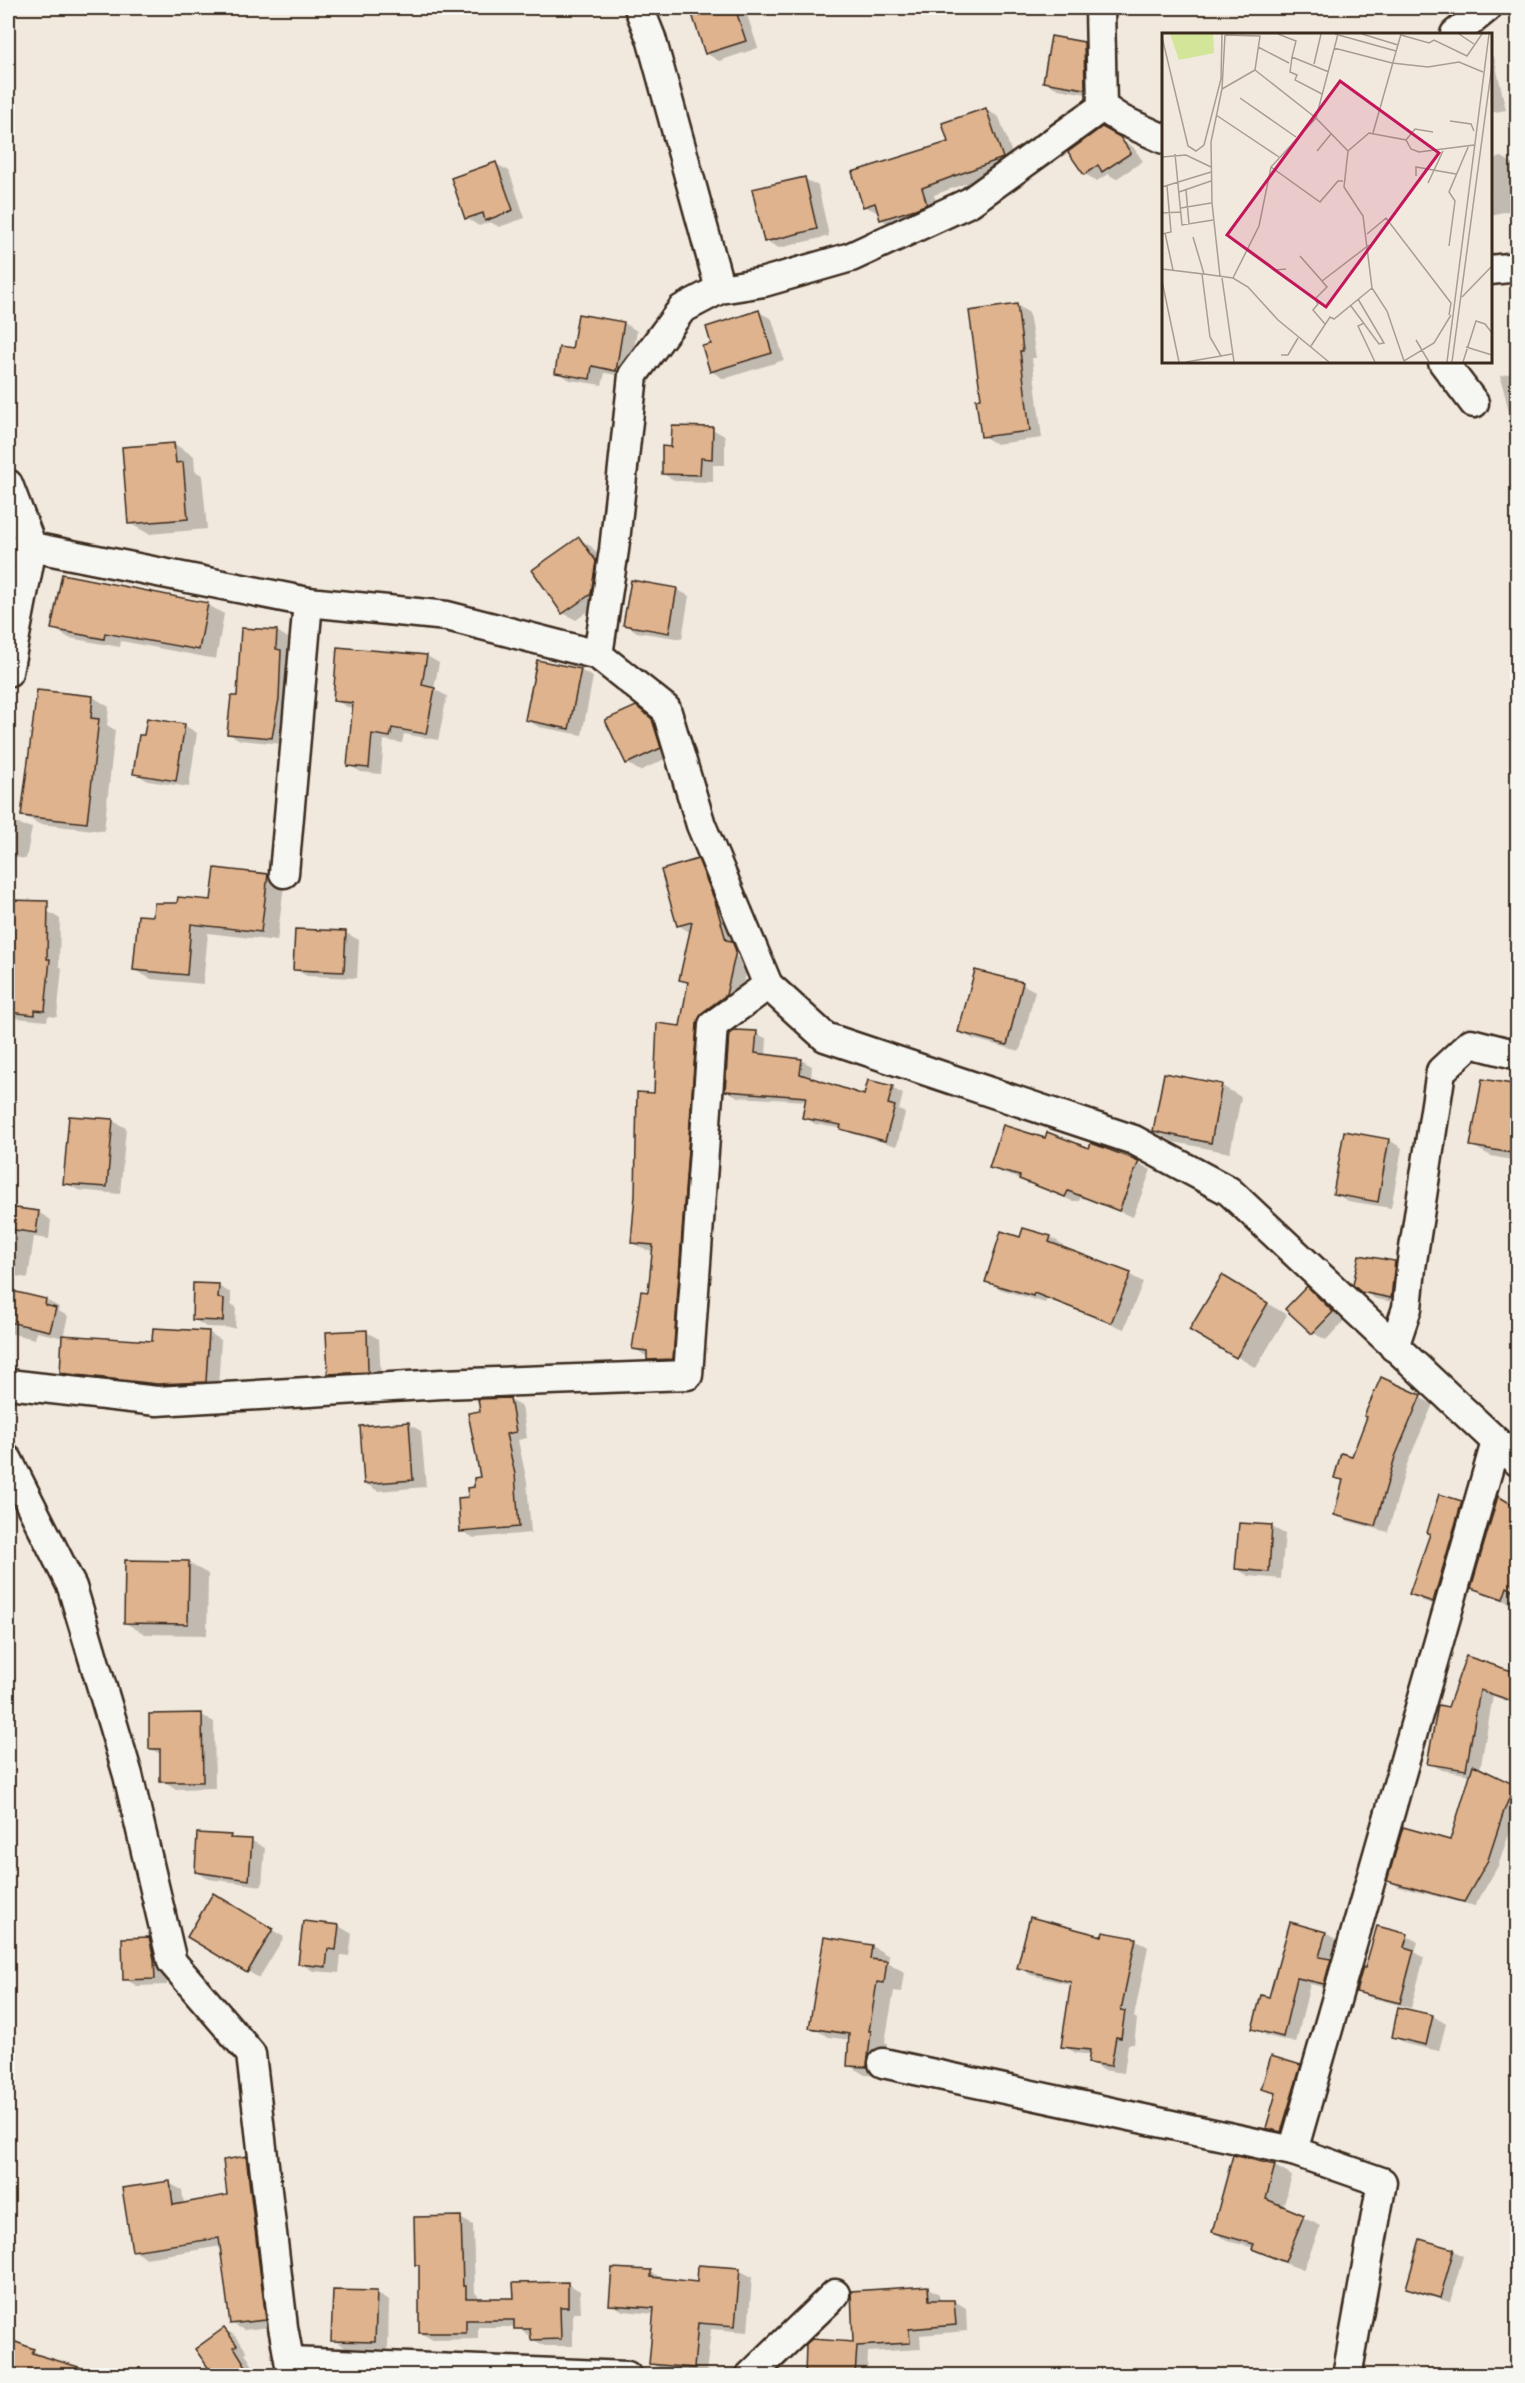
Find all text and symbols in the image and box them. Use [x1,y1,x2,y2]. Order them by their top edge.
inset map [1162,33,1492,363]

